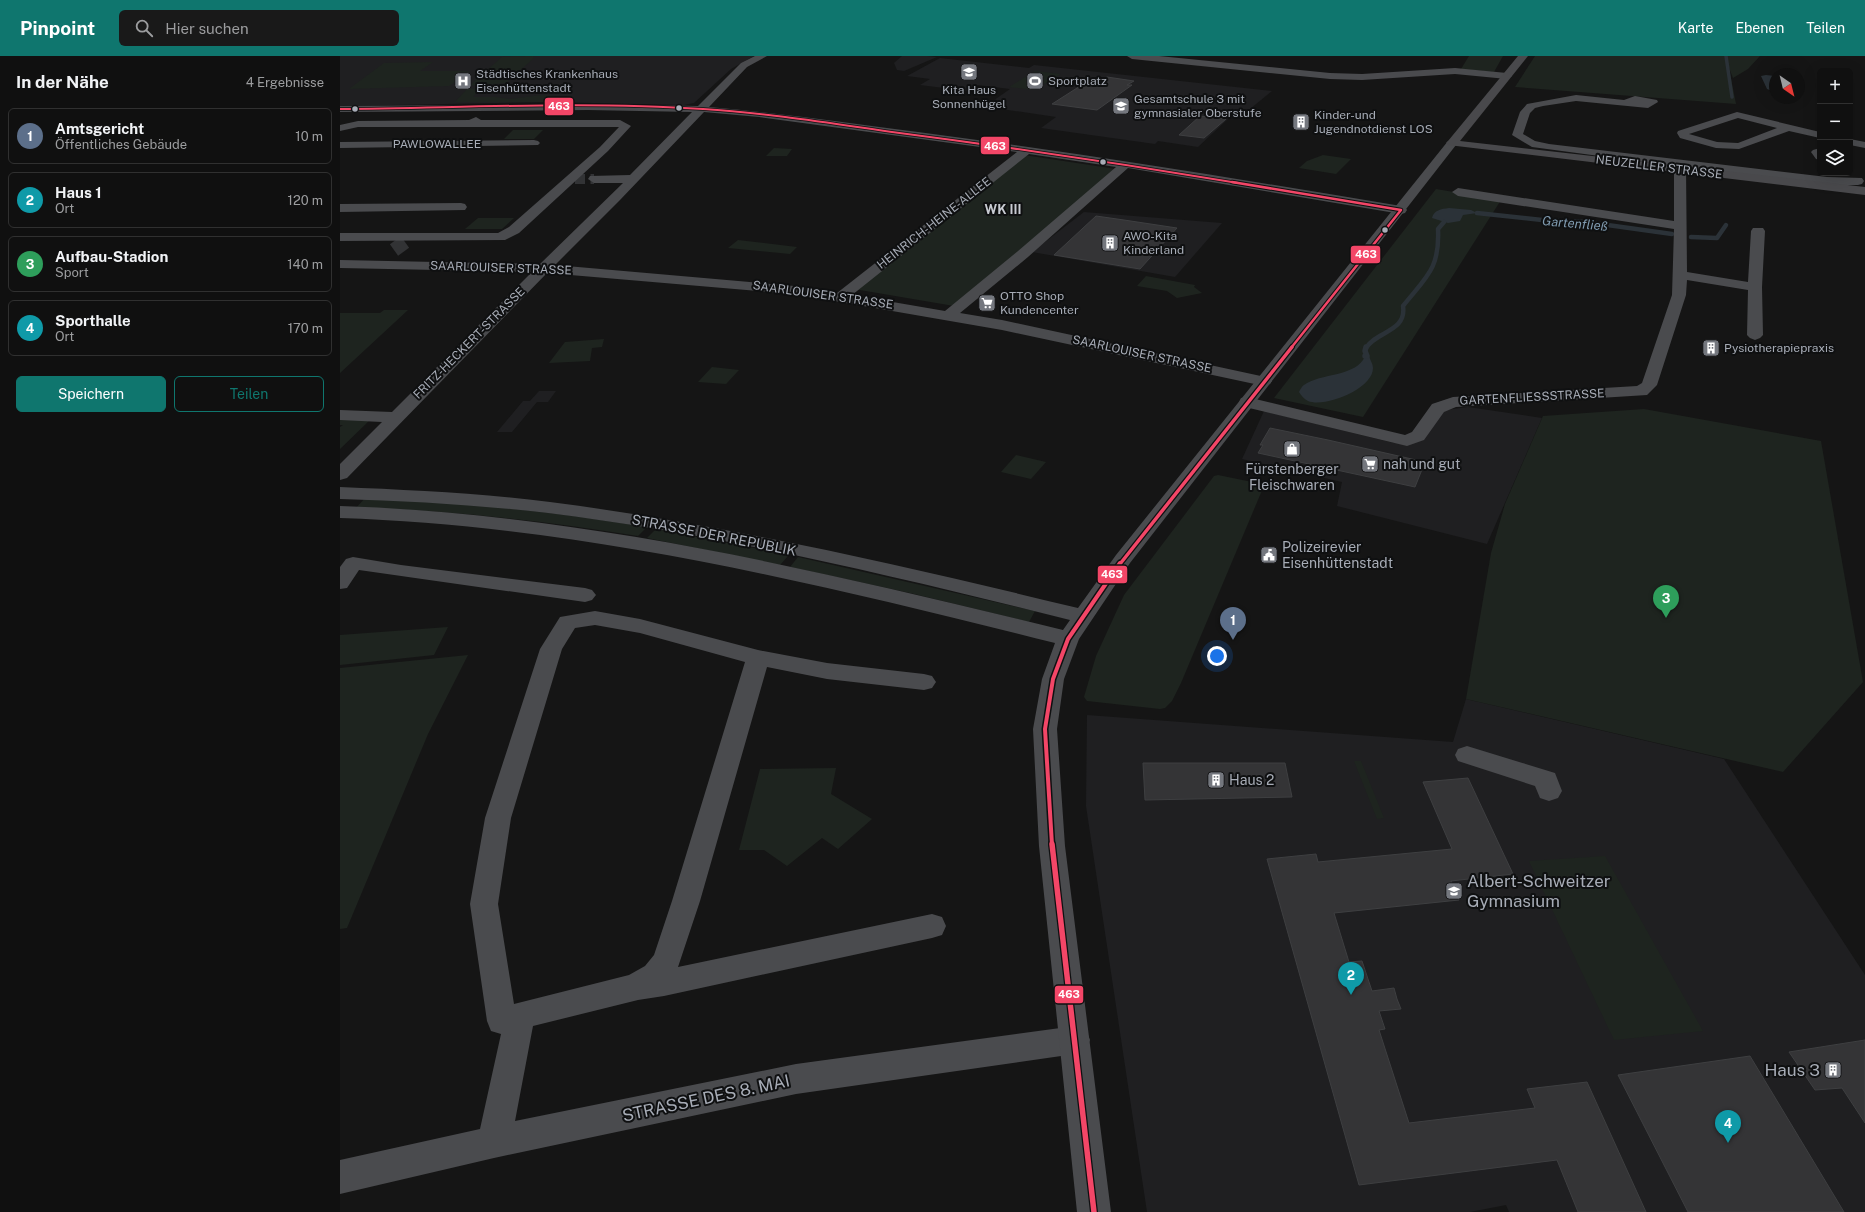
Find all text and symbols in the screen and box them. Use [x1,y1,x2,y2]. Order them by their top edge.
search box [119,10,399,46]
text: Pinpoint [20,17,95,39]
icon: search [133,17,155,39]
text: Hier suchen [165,20,249,37]
text: Karte [1678,20,1713,36]
text: Ebenen [1735,20,1784,36]
text: Teilen [1806,20,1845,36]
school or university icon: Kita Haus Sonnenhügel [959,62,979,82]
place label: Städtisches Krankenhaus Eisenhüttenstadt [476,67,618,95]
north arrow [1769,68,1805,104]
map controls [1817,68,1853,176]
button: + [1817,68,1853,104]
hospital icon: Städtisches Krankenhaus Eisenhüttenstadt [453,71,473,91]
sports icon: Sportplatz [1025,71,1045,91]
text: In der Nähe [16,72,109,92]
place label: Sportplatz [1048,74,1107,88]
text: 4 Ergebnisse [246,75,324,90]
place label: Kita Haus Sonnenhügel [932,83,1006,111]
place label: Gesamtschule 3 mit gymnasialer Oberstufe [1134,92,1262,120]
school or university icon: Gesamtschule 3 mit gymnasialer Oberstufe [1111,96,1131,116]
line badge: 463 [544,97,574,116]
text: 463 [548,100,570,112]
unlabelled marker [674,103,684,113]
unlabelled marker [350,104,360,114]
button: − [1817,104,1853,140]
place label: Kinder-und Jugendnotdienst LOS [1314,108,1433,136]
building icon: Kinder-und Jugendnotdienst LOS [1291,112,1311,132]
text: Amtsgericht [55,120,144,137]
text: 1 [27,129,33,144]
text: 10 m [295,129,323,144]
line badge: 463 [980,136,1010,155]
text: Öffentliches Gebäude [55,137,187,152]
street label: PAWLOWALLEE [393,137,481,151]
text: 463 [984,140,1006,152]
button: layers [1817,140,1853,176]
street label: NEUZELLER STRASSE [1595,152,1723,182]
unlabelled marker [1098,157,1108,167]
street label: HEINRICH-HEINE-ALLEE [874,174,994,272]
text: Haus 1 [55,184,102,201]
text: 2 [26,193,34,208]
text: 120 m [288,193,323,208]
text: Ort [55,201,74,216]
district label: WK III [985,202,1021,217]
water label: Gartenfließ [1542,213,1608,234]
unlabelled marker [1380,225,1390,235]
place label: AWO-Kita Kinderland [1123,229,1184,257]
building icon: AWO-Kita Kinderland [1100,233,1120,253]
line badge: 463 [1350,245,1381,264]
text: Aufbau-Stadion [55,248,168,265]
text: 463 [1355,248,1377,260]
text: 3 [26,257,34,272]
text: 140 m [287,257,323,272]
street label: SAARLOUISER STRASSE [430,259,572,277]
text: Sport [55,265,89,280]
street label: SAARLOUISER STRASSE [752,278,894,312]
street label: FRITZ-HECKERT-STRASSE [410,284,528,402]
place label: OTTO Shop Kundencenter [1000,289,1079,317]
supermarket icon: OTTO Shop Kundencenter [977,293,997,313]
text: Sporthalle [55,312,131,329]
text: 4 [26,321,34,336]
text: 170 m [288,321,323,336]
text: Ort [55,329,74,344]
street label: SAARLOUISER STRASSE [1071,332,1213,376]
building icon: Pysiotherapiepraxis [1701,338,1721,358]
place label: Pysiotherapiepraxis [1724,341,1834,355]
button: Speichern [16,376,166,412]
button: Teilen [174,376,324,412]
street label: GARTENFLIESSSTRASSE [1459,386,1605,408]
shop icon: Fürstenberger Fleischwaren [1282,439,1302,459]
supermarket icon: nah und gut [1360,454,1380,474]
place label: nah und gut [1383,456,1460,472]
place label: Fürstenberger Fleischwaren [1245,461,1339,493]
street label: STRASSE DER REPUBLIK [630,511,798,559]
place label: Polizeirevier Eisenhüttenstadt [1282,539,1393,571]
public building icon: Polizeirevier Eisenhüttenstadt [1259,545,1279,565]
line badge: 463 [1097,565,1128,584]
text: 463 [1101,568,1123,580]
pin: 3 [1653,585,1679,618]
pin: 1 [1220,607,1246,640]
your location [1207,646,1227,666]
building icon: Haus 2 [1206,770,1226,790]
place label: Haus 2 [1229,772,1274,788]
place label: Albert-Schweitzer Gymnasium [1467,871,1611,911]
school or university icon: Albert-Schweitzer Gymnasium [1444,881,1464,901]
pin: 2 [1338,962,1364,995]
line badge: 463 [1054,985,1084,1004]
text: 463 [1058,988,1080,1000]
place label: Haus 3 [1764,1060,1820,1080]
building icon: Haus 3 [1823,1060,1843,1080]
street label: STRASSE DES 8. MAI [620,1070,792,1126]
pin: 4 [1715,1110,1741,1143]

